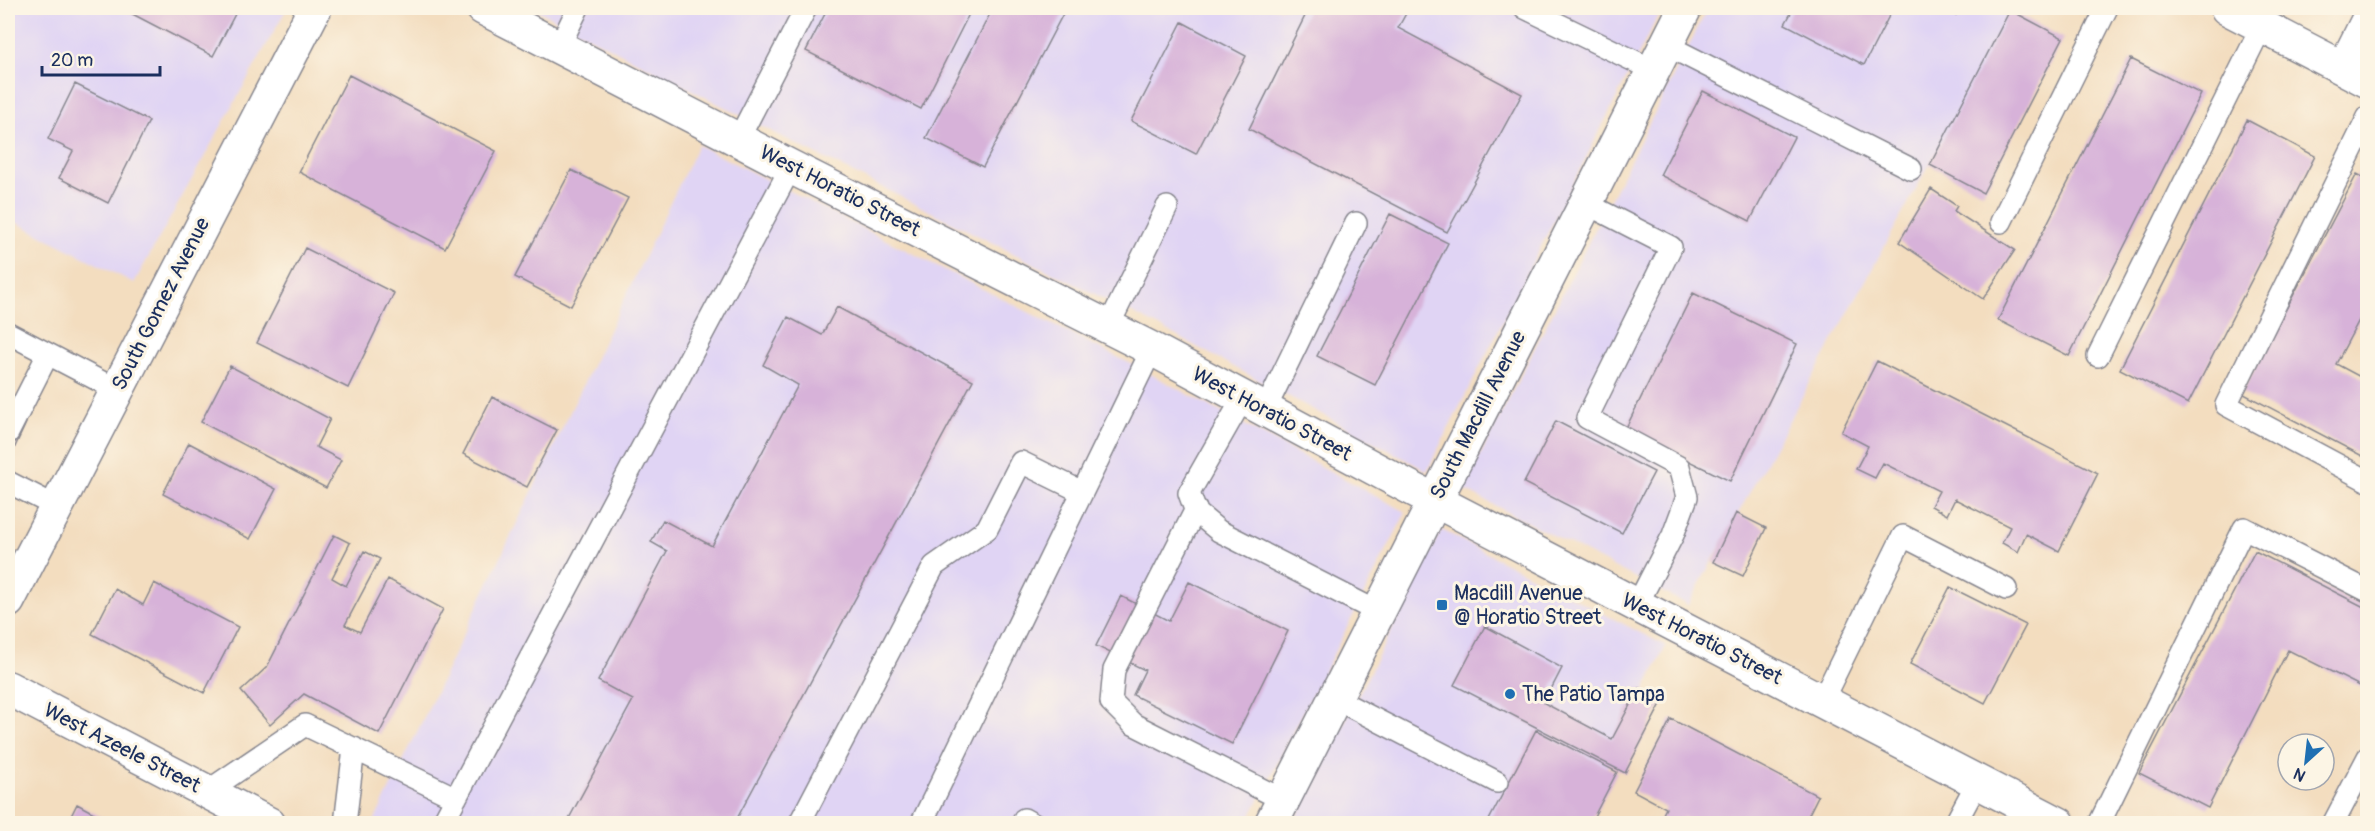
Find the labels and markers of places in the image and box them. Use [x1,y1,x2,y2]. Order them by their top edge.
place label: Macdill Avenue @ Horatio Street [1454,580,1602,631]
marker: Macdill Avenue @ Horatio Street [1435,598,1449,612]
place label: The Patio Tampa [1522,681,1665,708]
marker: The Patio Tampa [1503,687,1517,701]

